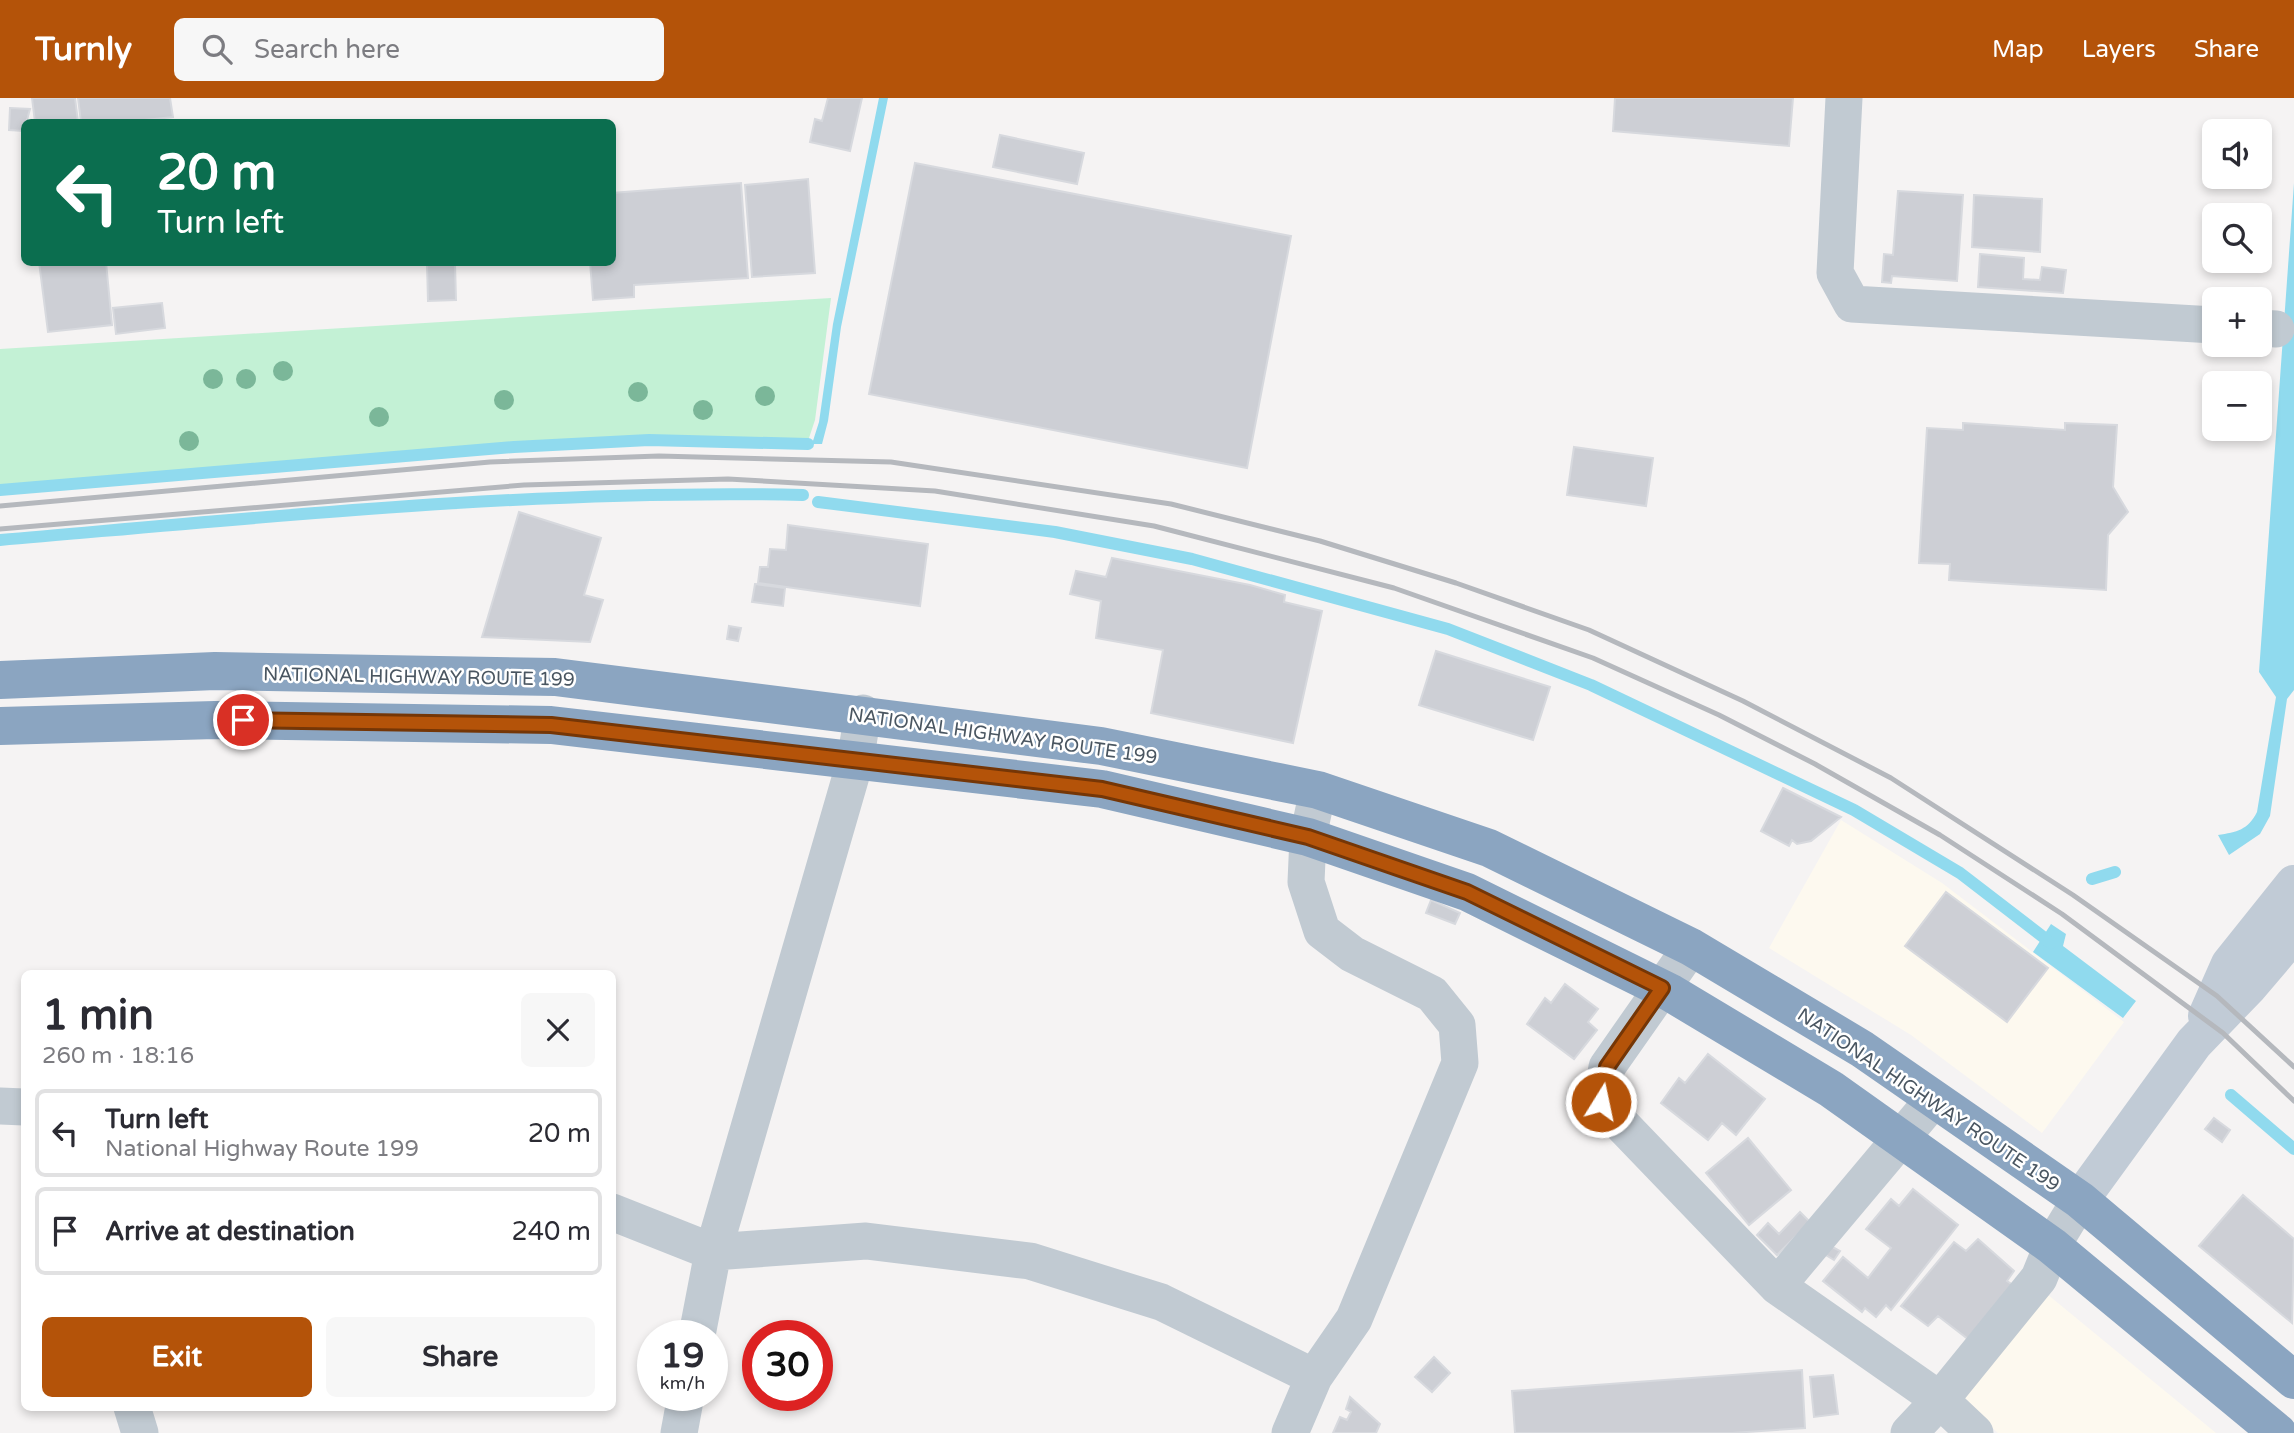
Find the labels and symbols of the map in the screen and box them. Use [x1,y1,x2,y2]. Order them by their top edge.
street label: NATIONAL HIGHWAY ROUTE 199 [263,663,575,691]
pin [213,690,273,750]
street label: NATIONAL HIGHWAY ROUTE 199 [847,703,1159,769]
street label: NATIONAL HIGHWAY ROUTE 199 [1793,1004,2064,1196]
position arrow [1564,1065,1638,1139]
speed limit sign: 30 [742,1320,833,1411]

